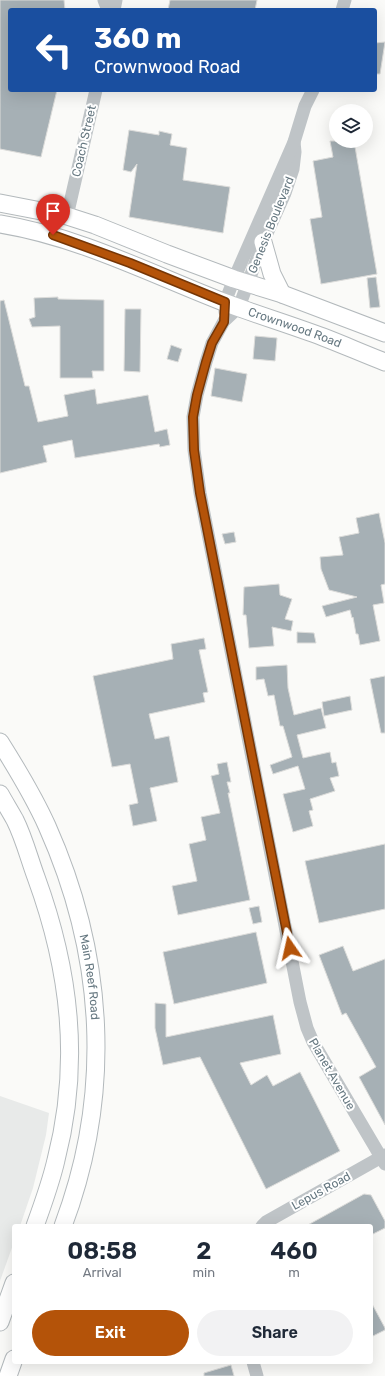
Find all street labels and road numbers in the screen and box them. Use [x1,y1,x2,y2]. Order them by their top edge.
street label: Coach Street [69,104,99,178]
street label: Genesis Boulevard [245,175,297,275]
street label: Crownwood Road [246,305,343,351]
street label: Main Reef Road [76,933,102,1020]
street label: Planet Avenue [306,1036,358,1113]
street label: Lepus Road [289,1169,353,1213]

